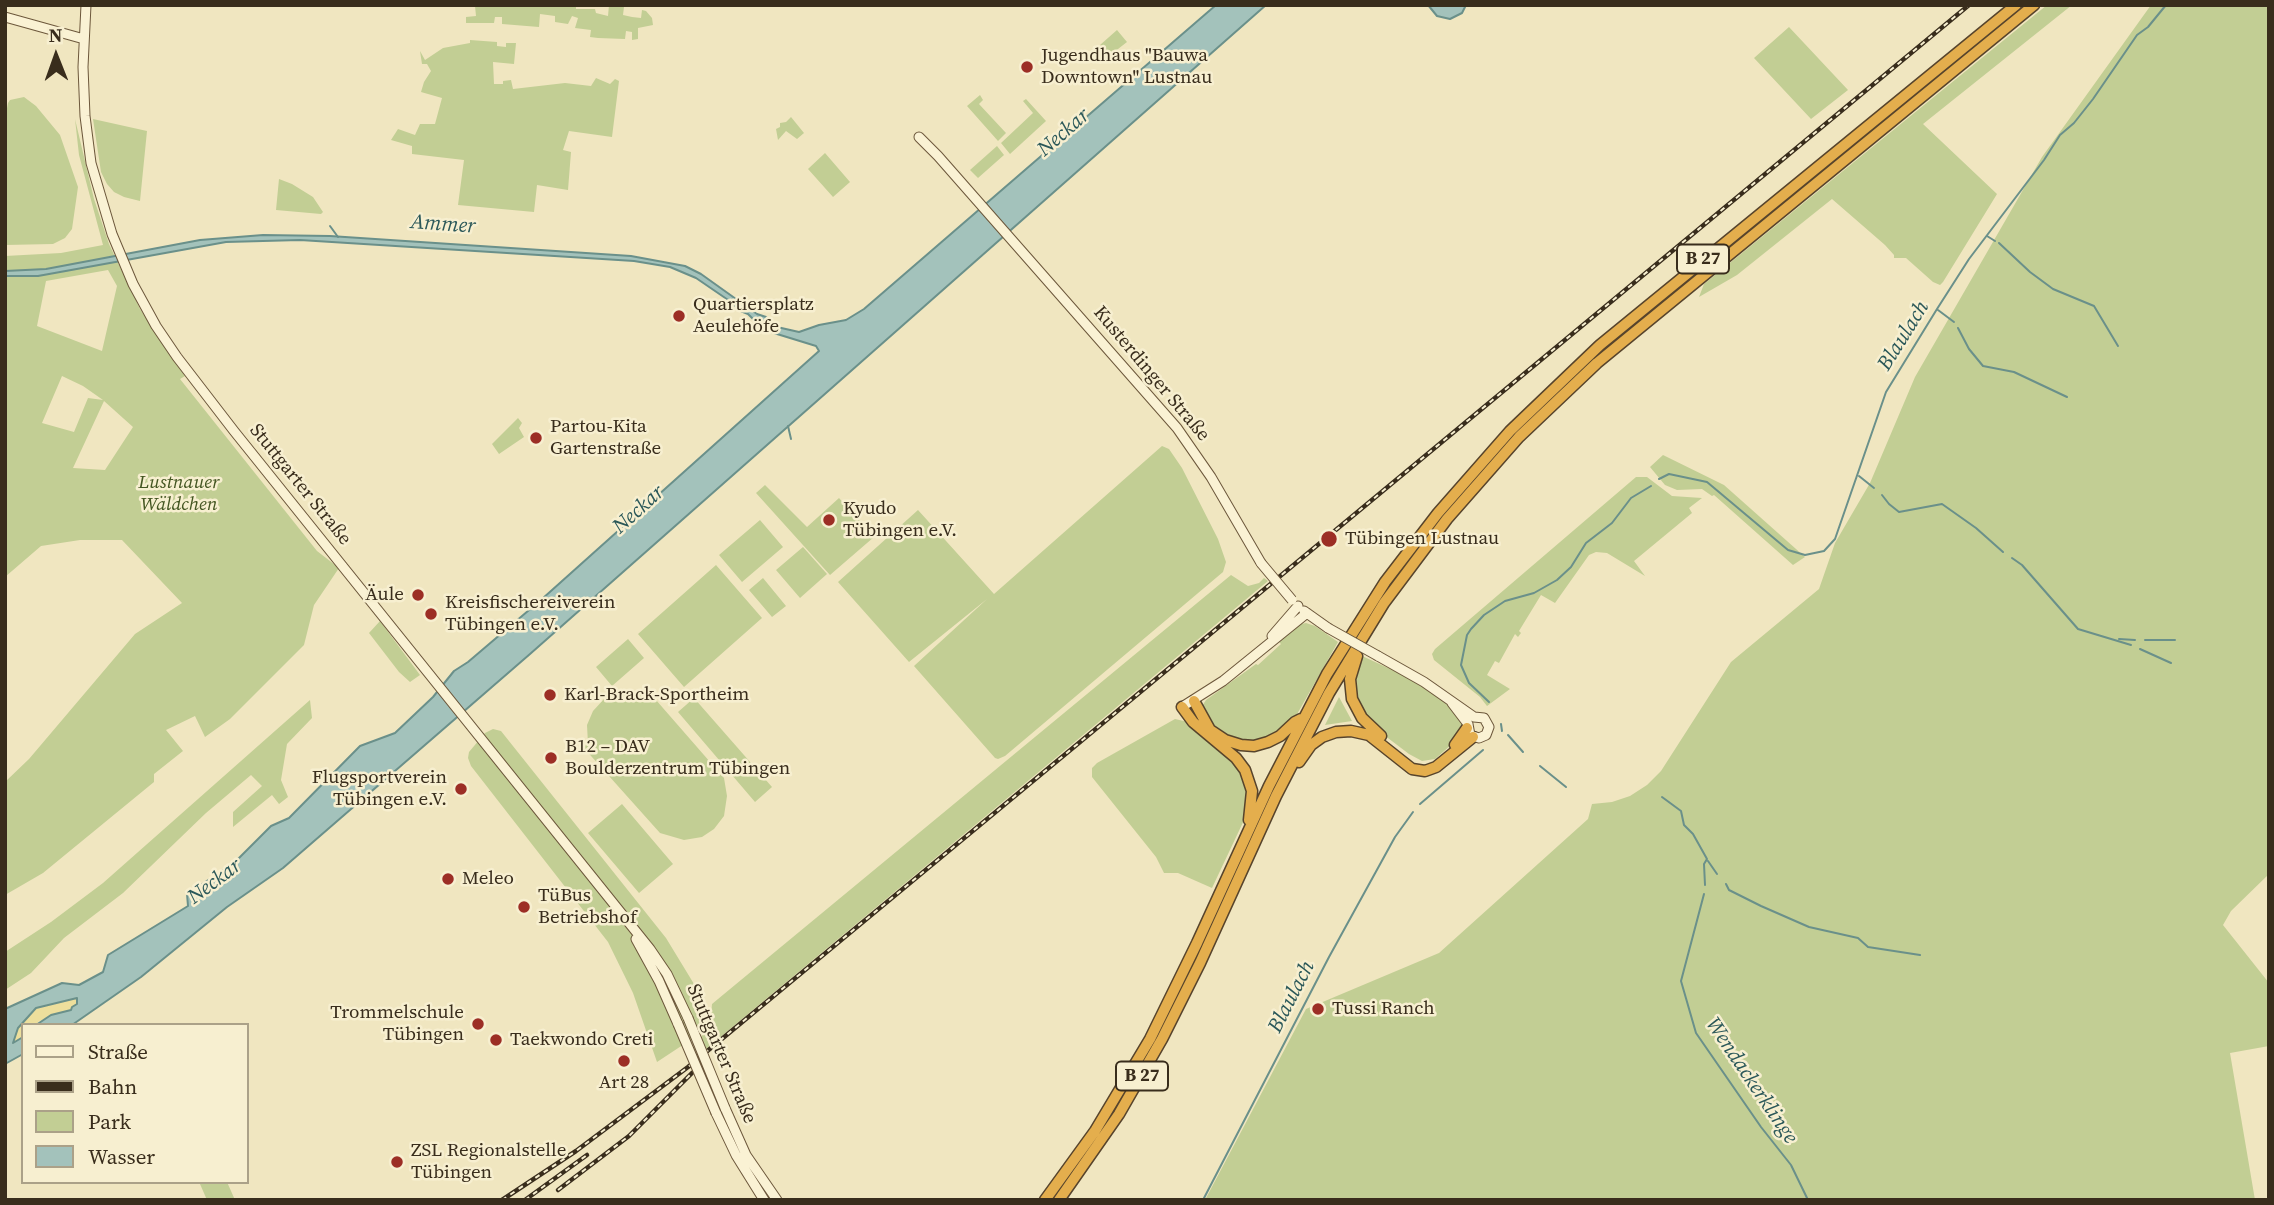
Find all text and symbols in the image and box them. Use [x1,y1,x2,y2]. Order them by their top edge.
north arrow [21,21,91,91]
text: N [48,22,63,48]
place label: Jugendhaus "Bauwa Downtown" Lustnau [1041,45,1212,89]
marker: Jugendhaus "Bauwa Downtown" Lustnau [1019,59,1035,75]
water label: Neckar [1033,104,1095,162]
water label: Ammer [410,210,476,240]
road number: B 27 [1677,244,1729,274]
place label: Quartiersplatz Aeulehöfe [693,294,814,338]
water label: Blaulach [1873,297,1935,375]
street label: Kusterdinger Straße [1088,302,1214,446]
marker: Quartiersplatz Aeulehöfe [671,308,687,324]
place label: Partou-Kita Gartenstraße [550,416,661,460]
street label: Stuttgarter Straße [244,420,356,550]
marker: Partou-Kita Gartenstraße [528,430,544,446]
park label: Lustnauer Wäldchen [138,472,220,516]
water label: Neckar [608,480,670,540]
place label: Kyudo Tübingen e.V. [843,498,957,542]
marker: Kyudo Tübingen e.V. [821,512,837,528]
place label: Tübingen Lustnau [1345,528,1499,550]
marker: Tübingen Lustnau [1319,529,1339,549]
place label: Äule [365,584,404,606]
marker: Äule [410,587,426,603]
place label: Kreisfischereiverein Tübingen e.V. [445,592,616,636]
marker: Kreisfischereiverein Tübingen e.V. [423,606,439,622]
place label: Karl-Brack-Sportheim [564,684,749,706]
marker: Karl-Brack-Sportheim [542,687,558,703]
place label: B12 – DAV Boulderzentrum Tübingen [565,736,790,780]
marker: B12 – DAV Boulderzentrum Tübingen [543,750,559,766]
place label: Flugsportverein Tübingen e.V. [312,767,447,811]
marker: Flugsportverein Tübingen e.V. [453,781,469,797]
water label: Neckar [183,854,247,910]
place label: Meleo [462,868,514,890]
marker: Meleo [440,871,456,887]
place label: TüBus Betriebshof [538,885,637,929]
marker: TüBus Betriebshof [516,899,532,915]
water label: Blaulach [1263,957,1321,1037]
street label: Stuttgarter Straße [681,981,761,1127]
place label: Tussi Ranch [1332,998,1435,1020]
marker: Tussi Ranch [1310,1001,1326,1017]
place label: Trommelschule Tübingen [330,1002,464,1046]
water label: Wendackerklinge [1700,1013,1802,1149]
marker: Trommelschule Tübingen [470,1016,486,1032]
legend [21,1023,248,1184]
place label: Taekwondo Creti [510,1029,653,1051]
marker: Taekwondo Creti [488,1032,504,1048]
text: Straße [88,1037,148,1066]
marker: Art 28 [616,1053,632,1069]
road number: B 27 [1116,1062,1168,1091]
text: Bahn [88,1072,137,1101]
place label: Art 28 [599,1072,649,1094]
text: Park [88,1107,131,1136]
place label: ZSL Regionalstelle Tübingen [411,1140,566,1184]
text: Wasser [88,1142,155,1171]
marker: ZSL Regionalstelle Tübingen [389,1154,405,1170]

